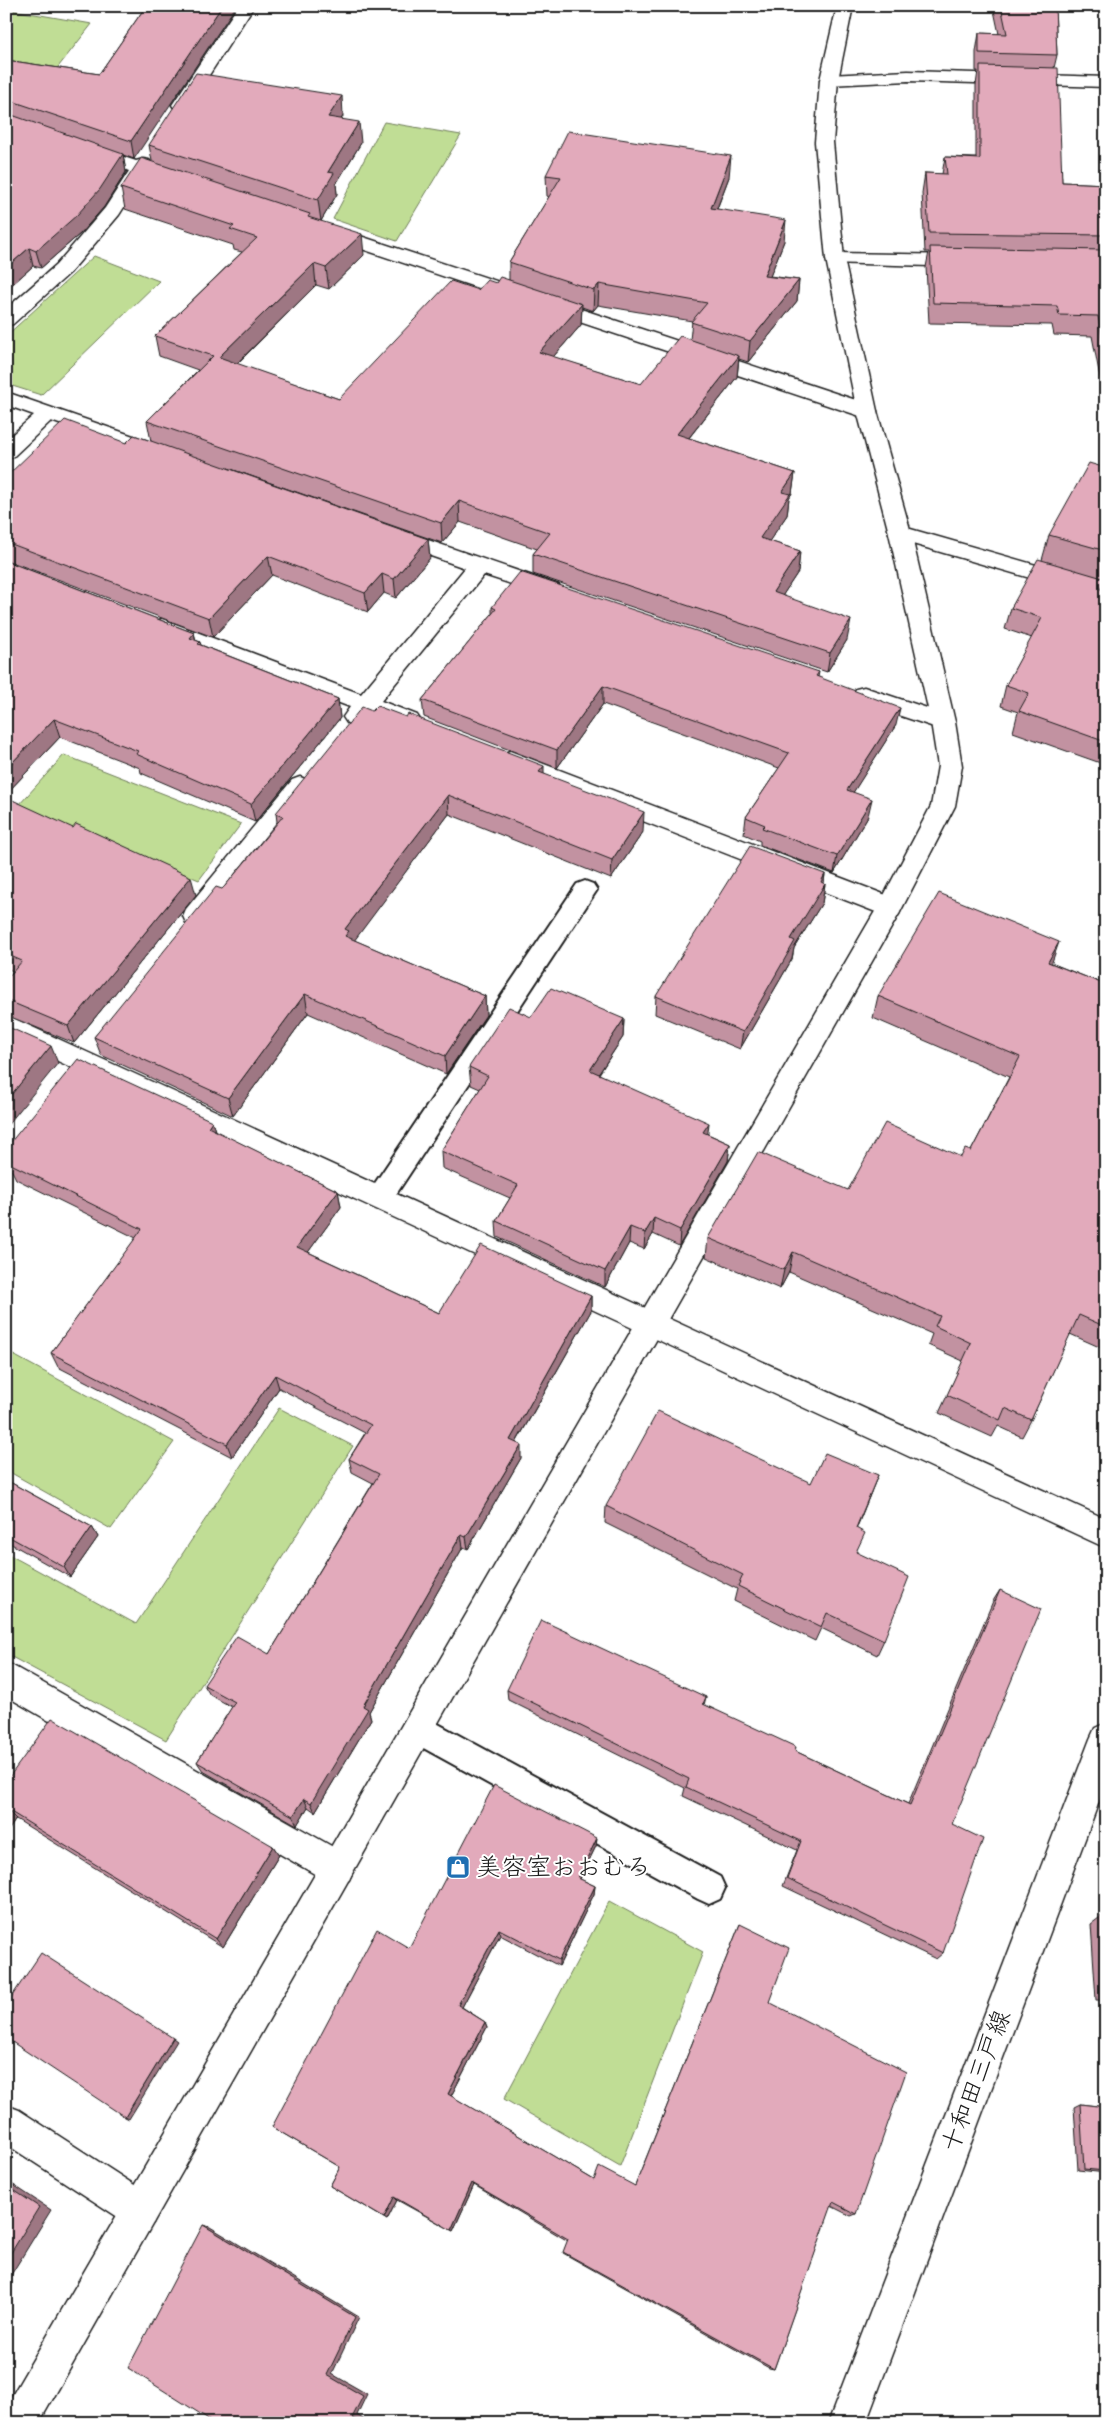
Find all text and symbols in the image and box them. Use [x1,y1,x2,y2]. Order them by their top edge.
place label: 美容室おおむろ [476,1851,651,1883]
shop icon: 美容室おおむろ [445,1854,471,1880]
street label: 十和田三戸線 [934,2005,1018,2157]

